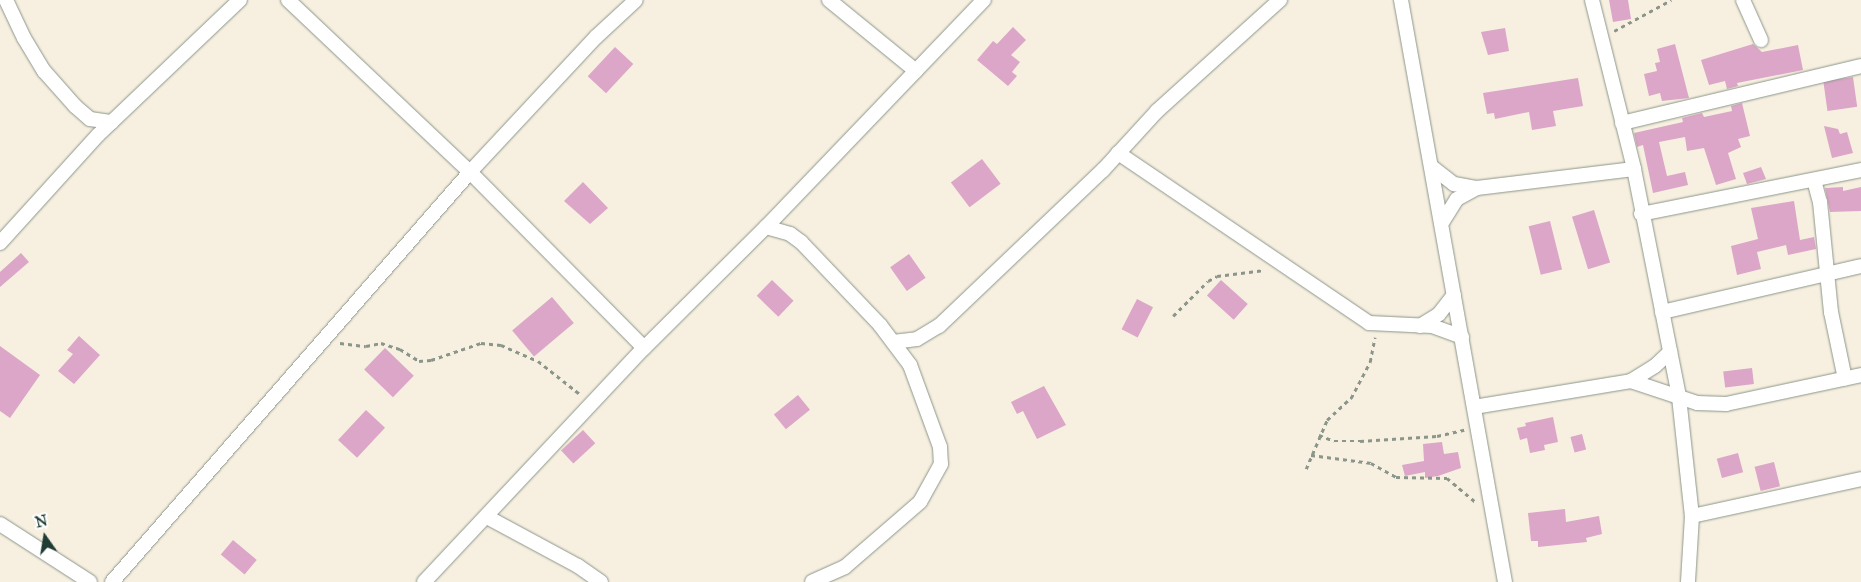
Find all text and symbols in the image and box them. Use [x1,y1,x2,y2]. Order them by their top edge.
north arrow [20,512,70,562]
text: N [34,512,49,532]

